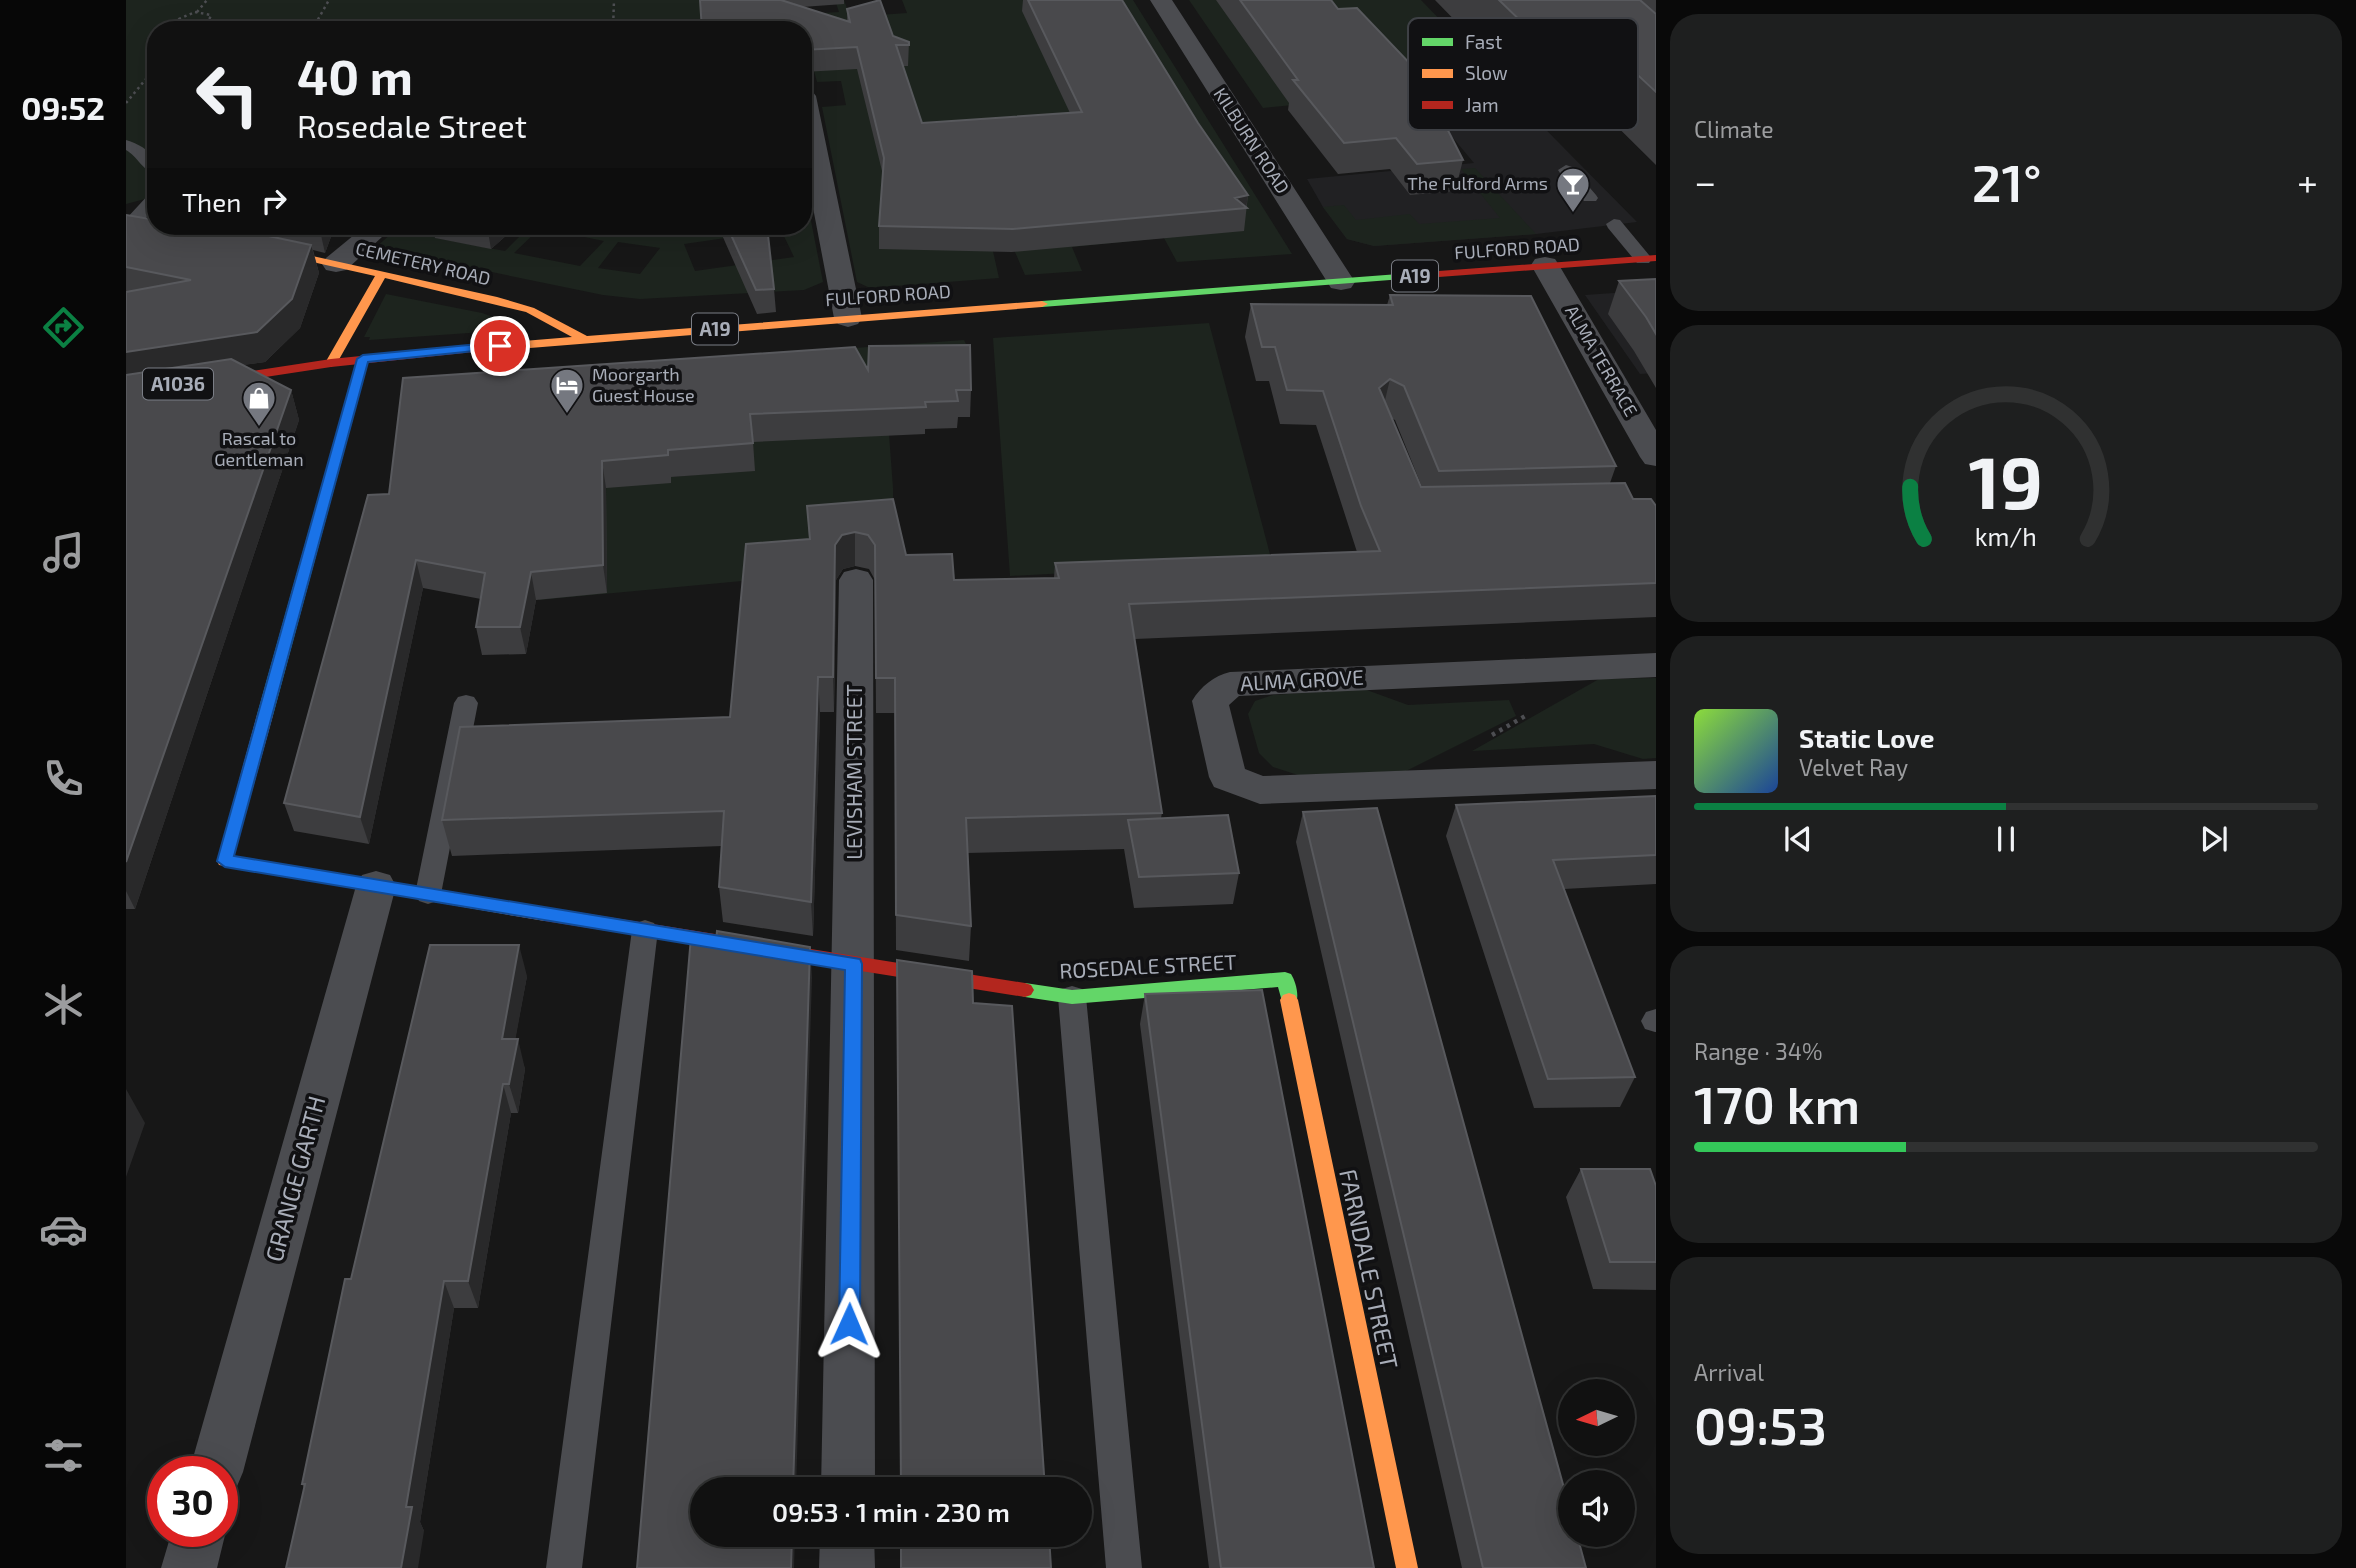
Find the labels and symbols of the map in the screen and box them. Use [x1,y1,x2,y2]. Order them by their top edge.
legend [1408,18,1638,130]
text: Fast [1465,30,1502,53]
text: Slow [1465,61,1508,84]
street label: KILBURN ROAD [1209,83,1294,198]
text: Jam [1465,93,1499,116]
bar icon: The Fulford Arms [1554,165,1592,214]
place label: The Fulford Arms [1407,172,1548,194]
street label: FULFORD ROAD [1453,233,1580,263]
street label: CEMETERY ROAD [354,237,493,289]
road number: A19 [1392,260,1438,292]
street label: FULFORD ROAD [824,280,951,310]
street label: ALMA TERRACE [1561,301,1643,420]
road number: A19 [692,314,738,344]
pin [470,316,530,376]
place label: Moorgarth Guest House [592,363,695,406]
hotel icon: Moorgarth Guest House [548,366,586,415]
road number: A1036 [143,368,213,400]
shop icon: Rascal to Gentleman [240,379,278,428]
place label: Rascal to Gentleman [214,427,304,470]
street label: ALMA GROVE [1239,664,1365,695]
street label: LEVISHAM STREET [841,684,866,860]
street label: ROSEDALE STREET [1059,948,1237,983]
street label: GRANGE GARTH [259,1093,331,1265]
street label: FARNDALE STREET [1334,1166,1405,1371]
position arrow [812,1287,886,1361]
north arrow [1558,1379,1634,1456]
speed limit sign: 30 [147,1456,238,1547]

